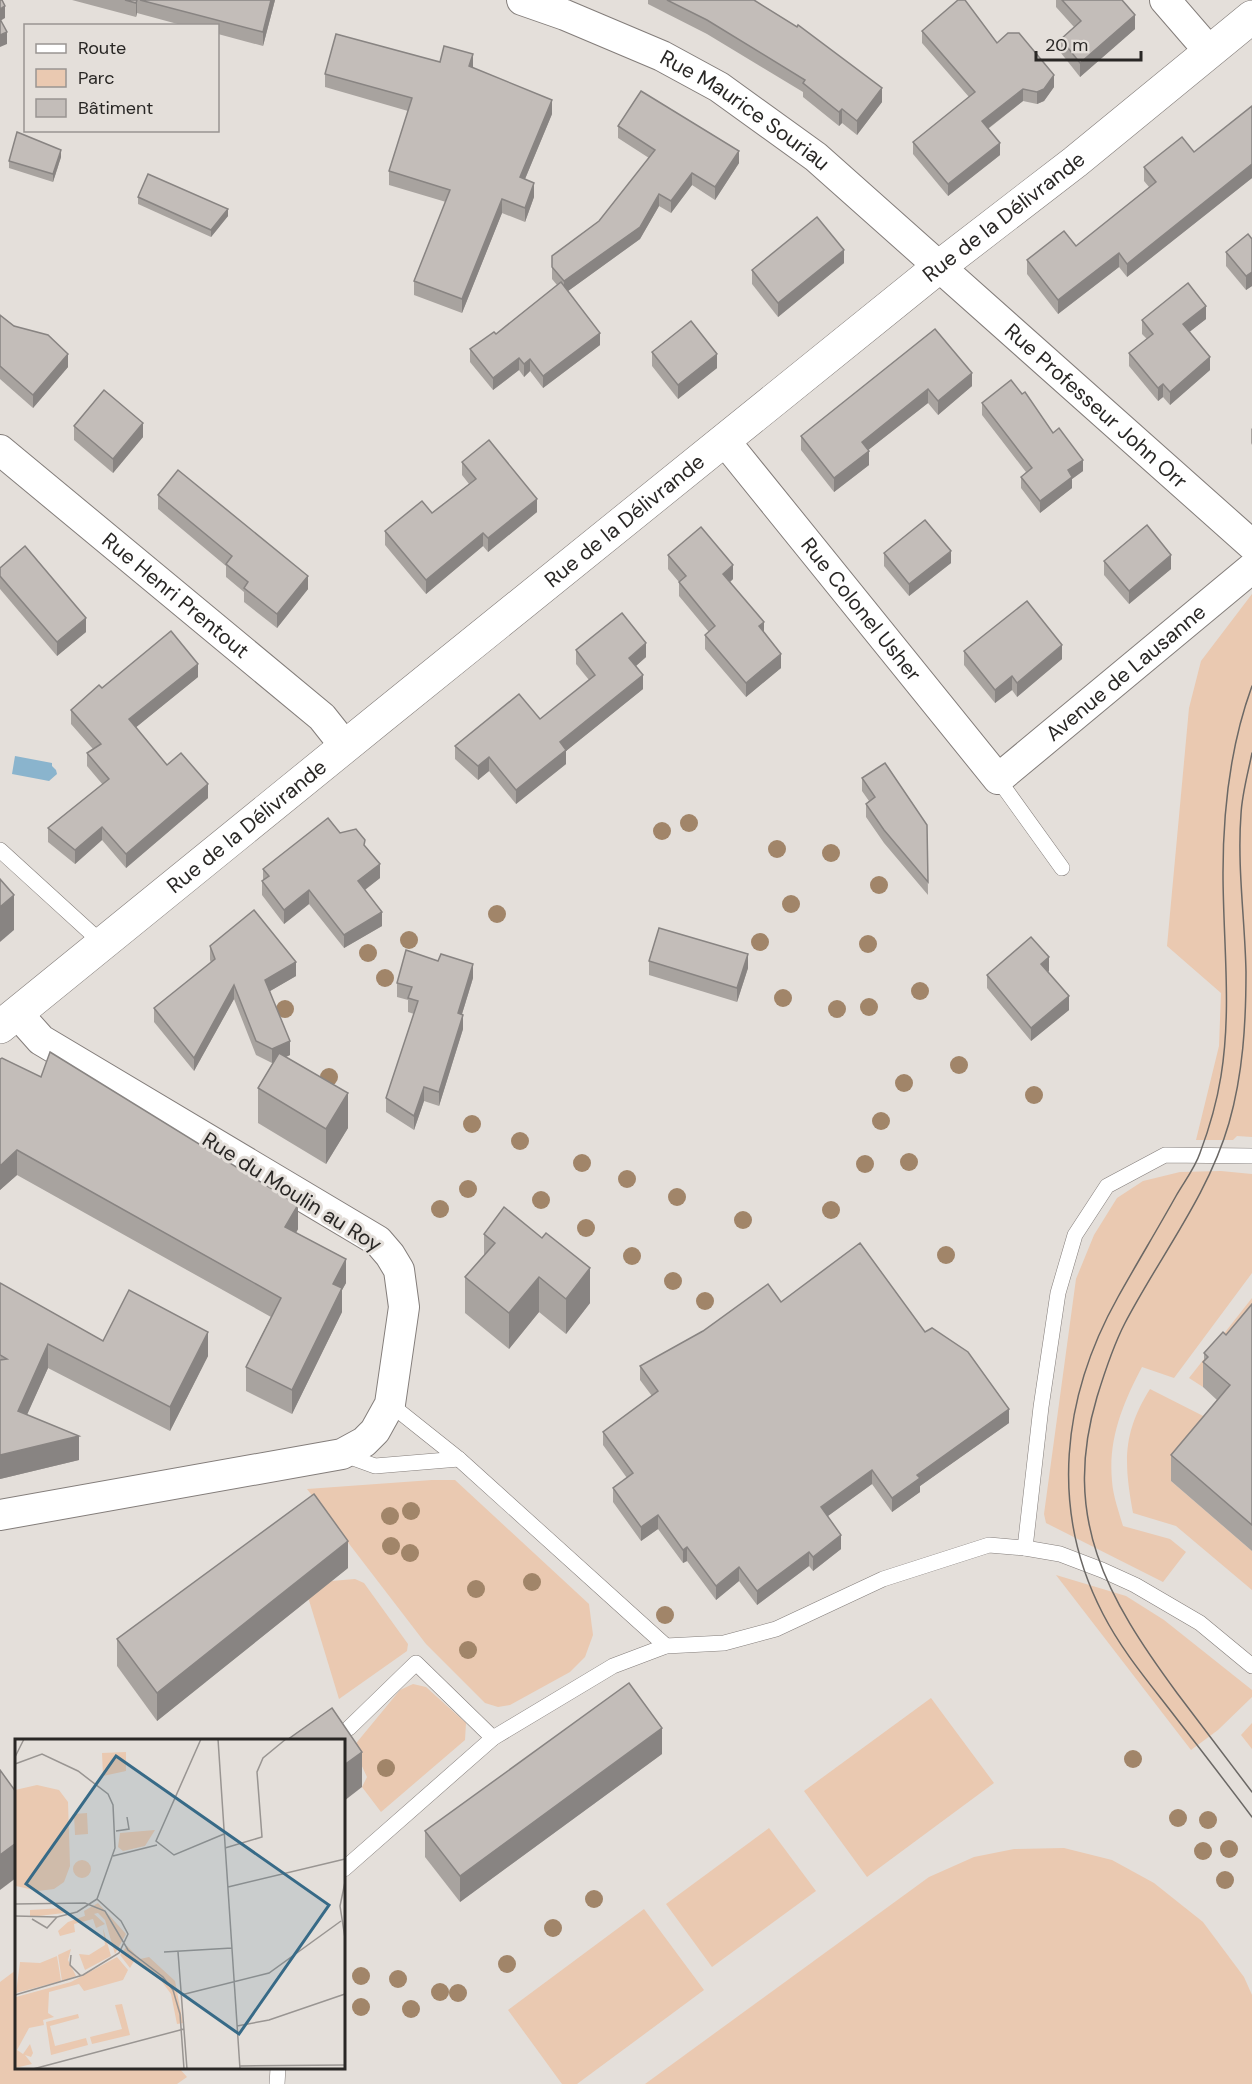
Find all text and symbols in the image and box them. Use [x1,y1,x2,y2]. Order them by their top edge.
legend [24,24,219,132]
scale bar [1036,24,1141,62]
text: 20 m [1045,33,1088,57]
text: Route [78,36,126,60]
street label: Rue Maurice Souriau [655,44,836,177]
text: Parc [78,66,114,90]
text: Bâtiment [78,96,153,120]
street label: Rue de la Délivrande [917,145,1091,288]
street label: Rue Professeur John Orr [999,317,1193,495]
street label: Rue de la Délivrande [539,448,710,594]
street label: Rue Henri Prentout [96,526,255,665]
street label: Rue Colonel Usher [794,532,928,687]
street label: Avenue de Lausanne [1040,598,1212,748]
street label: Rue de la Délivrande [161,753,333,900]
street label: Rue du Moulin au Roy [197,1125,387,1259]
inset map [15,1739,345,2069]

